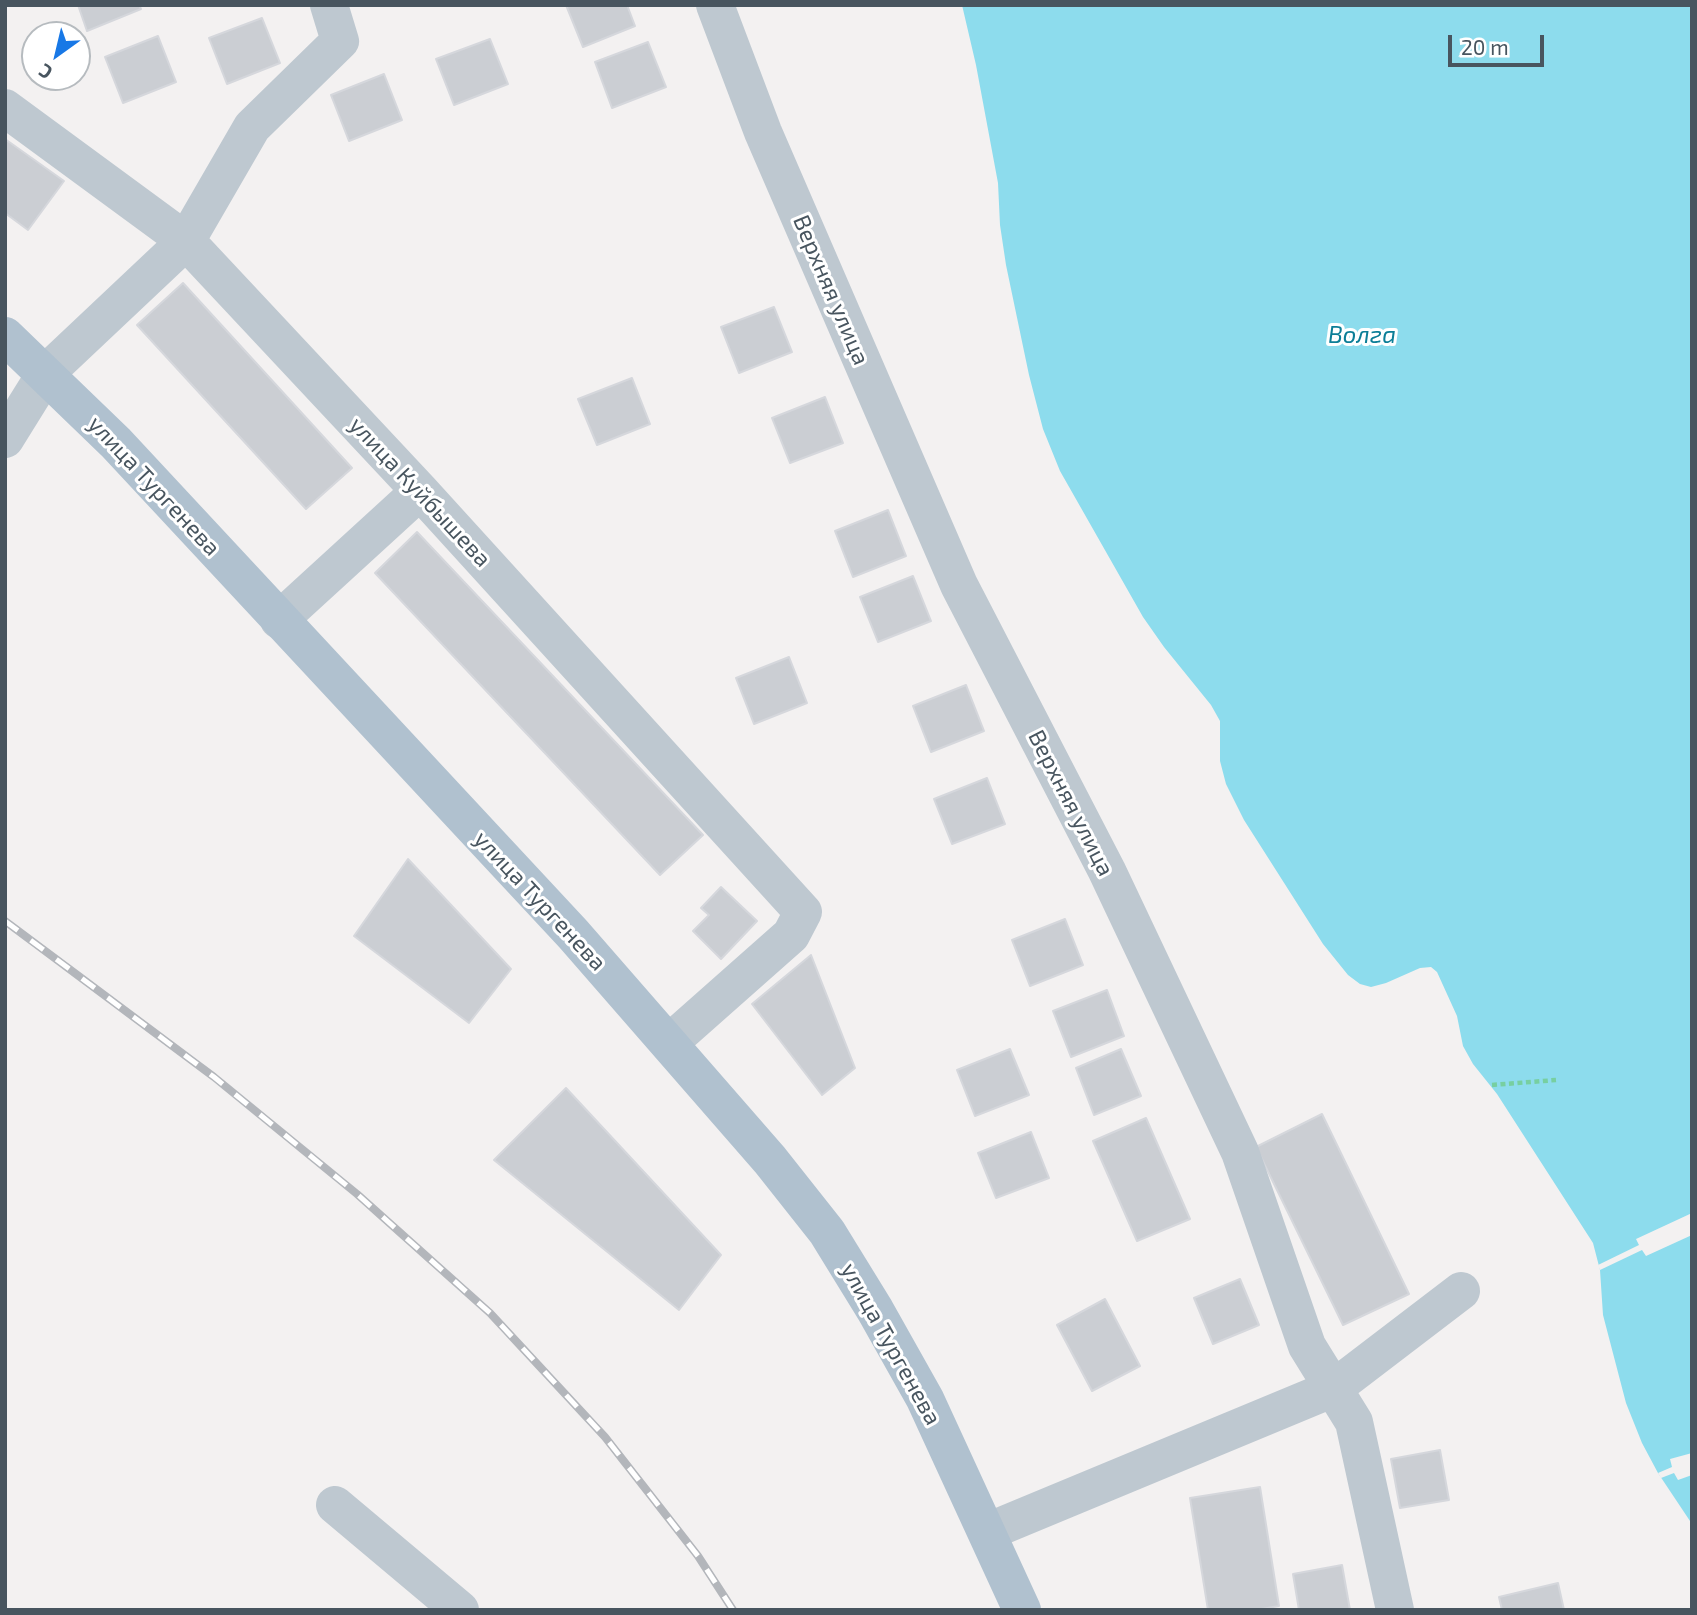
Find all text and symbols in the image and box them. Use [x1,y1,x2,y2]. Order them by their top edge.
north arrow [21,21,91,91]
scale bar [1452,21,1548,65]
text: 20 m [1461,34,1509,59]
text: С [34,60,56,85]
street label: Верхняя улица [787,211,875,369]
water label: Волга [1328,321,1396,349]
street label: улица Тургенева [82,410,226,562]
street label: улица Куйбышева [343,411,497,573]
street label: Верхняя улица [1022,725,1120,881]
street label: улица Тургенева [468,825,612,977]
street label: улица Тургенева [835,1258,947,1430]

